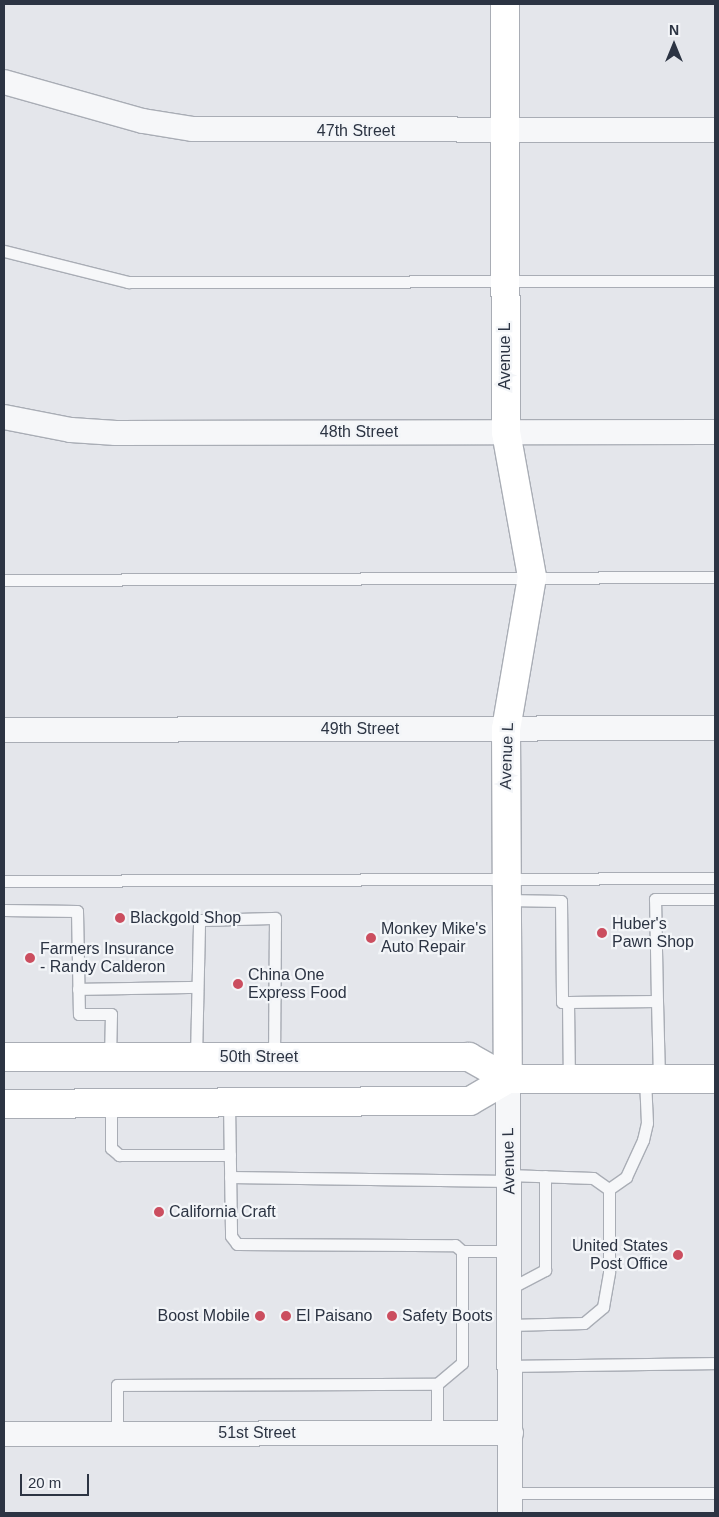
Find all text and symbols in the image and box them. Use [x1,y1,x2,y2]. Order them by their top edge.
north arrow [649,20,699,70]
text: N [669,22,679,38]
street label: 47th Street [317,121,395,141]
street label: Avenue L [495,322,515,390]
street label: 48th Street [320,422,398,442]
street label: 49th Street [321,719,399,739]
street label: Avenue L [496,722,518,790]
place label: Blackgold Shop [130,908,241,928]
marker: Blackgold Shop [114,912,126,924]
place label: Huber's Pawn Shop [612,914,694,952]
place label: Monkey Mike's Auto Repair [381,919,486,957]
marker: Huber's Pawn Shop [596,927,608,939]
marker: Monkey Mike's Auto Repair [365,932,377,944]
place label: Farmers Insurance - Randy Calderon [40,939,174,977]
marker: Farmers Insurance - Randy Calderon [24,952,36,964]
place label: China One Express Food [248,965,347,1003]
marker: China One Express Food [232,978,244,990]
street label: 50th Street [220,1047,298,1067]
street label: Avenue L [499,1127,519,1195]
place label: California Craft [169,1202,276,1222]
marker: California Craft [153,1206,165,1218]
place label: United States Post Office [572,1236,668,1274]
marker: United States Post Office [672,1249,684,1261]
place label: Boost Mobile [158,1306,250,1326]
place label: El Paisano [296,1306,372,1326]
place label: Safety Boots [402,1306,493,1326]
marker: Boost Mobile [254,1310,266,1322]
marker: El Paisano [280,1310,292,1322]
marker: Safety Boots [386,1310,398,1322]
street label: 51st Street [218,1423,296,1443]
scale bar [22,1464,91,1496]
text: 20 m [28,1474,61,1491]

